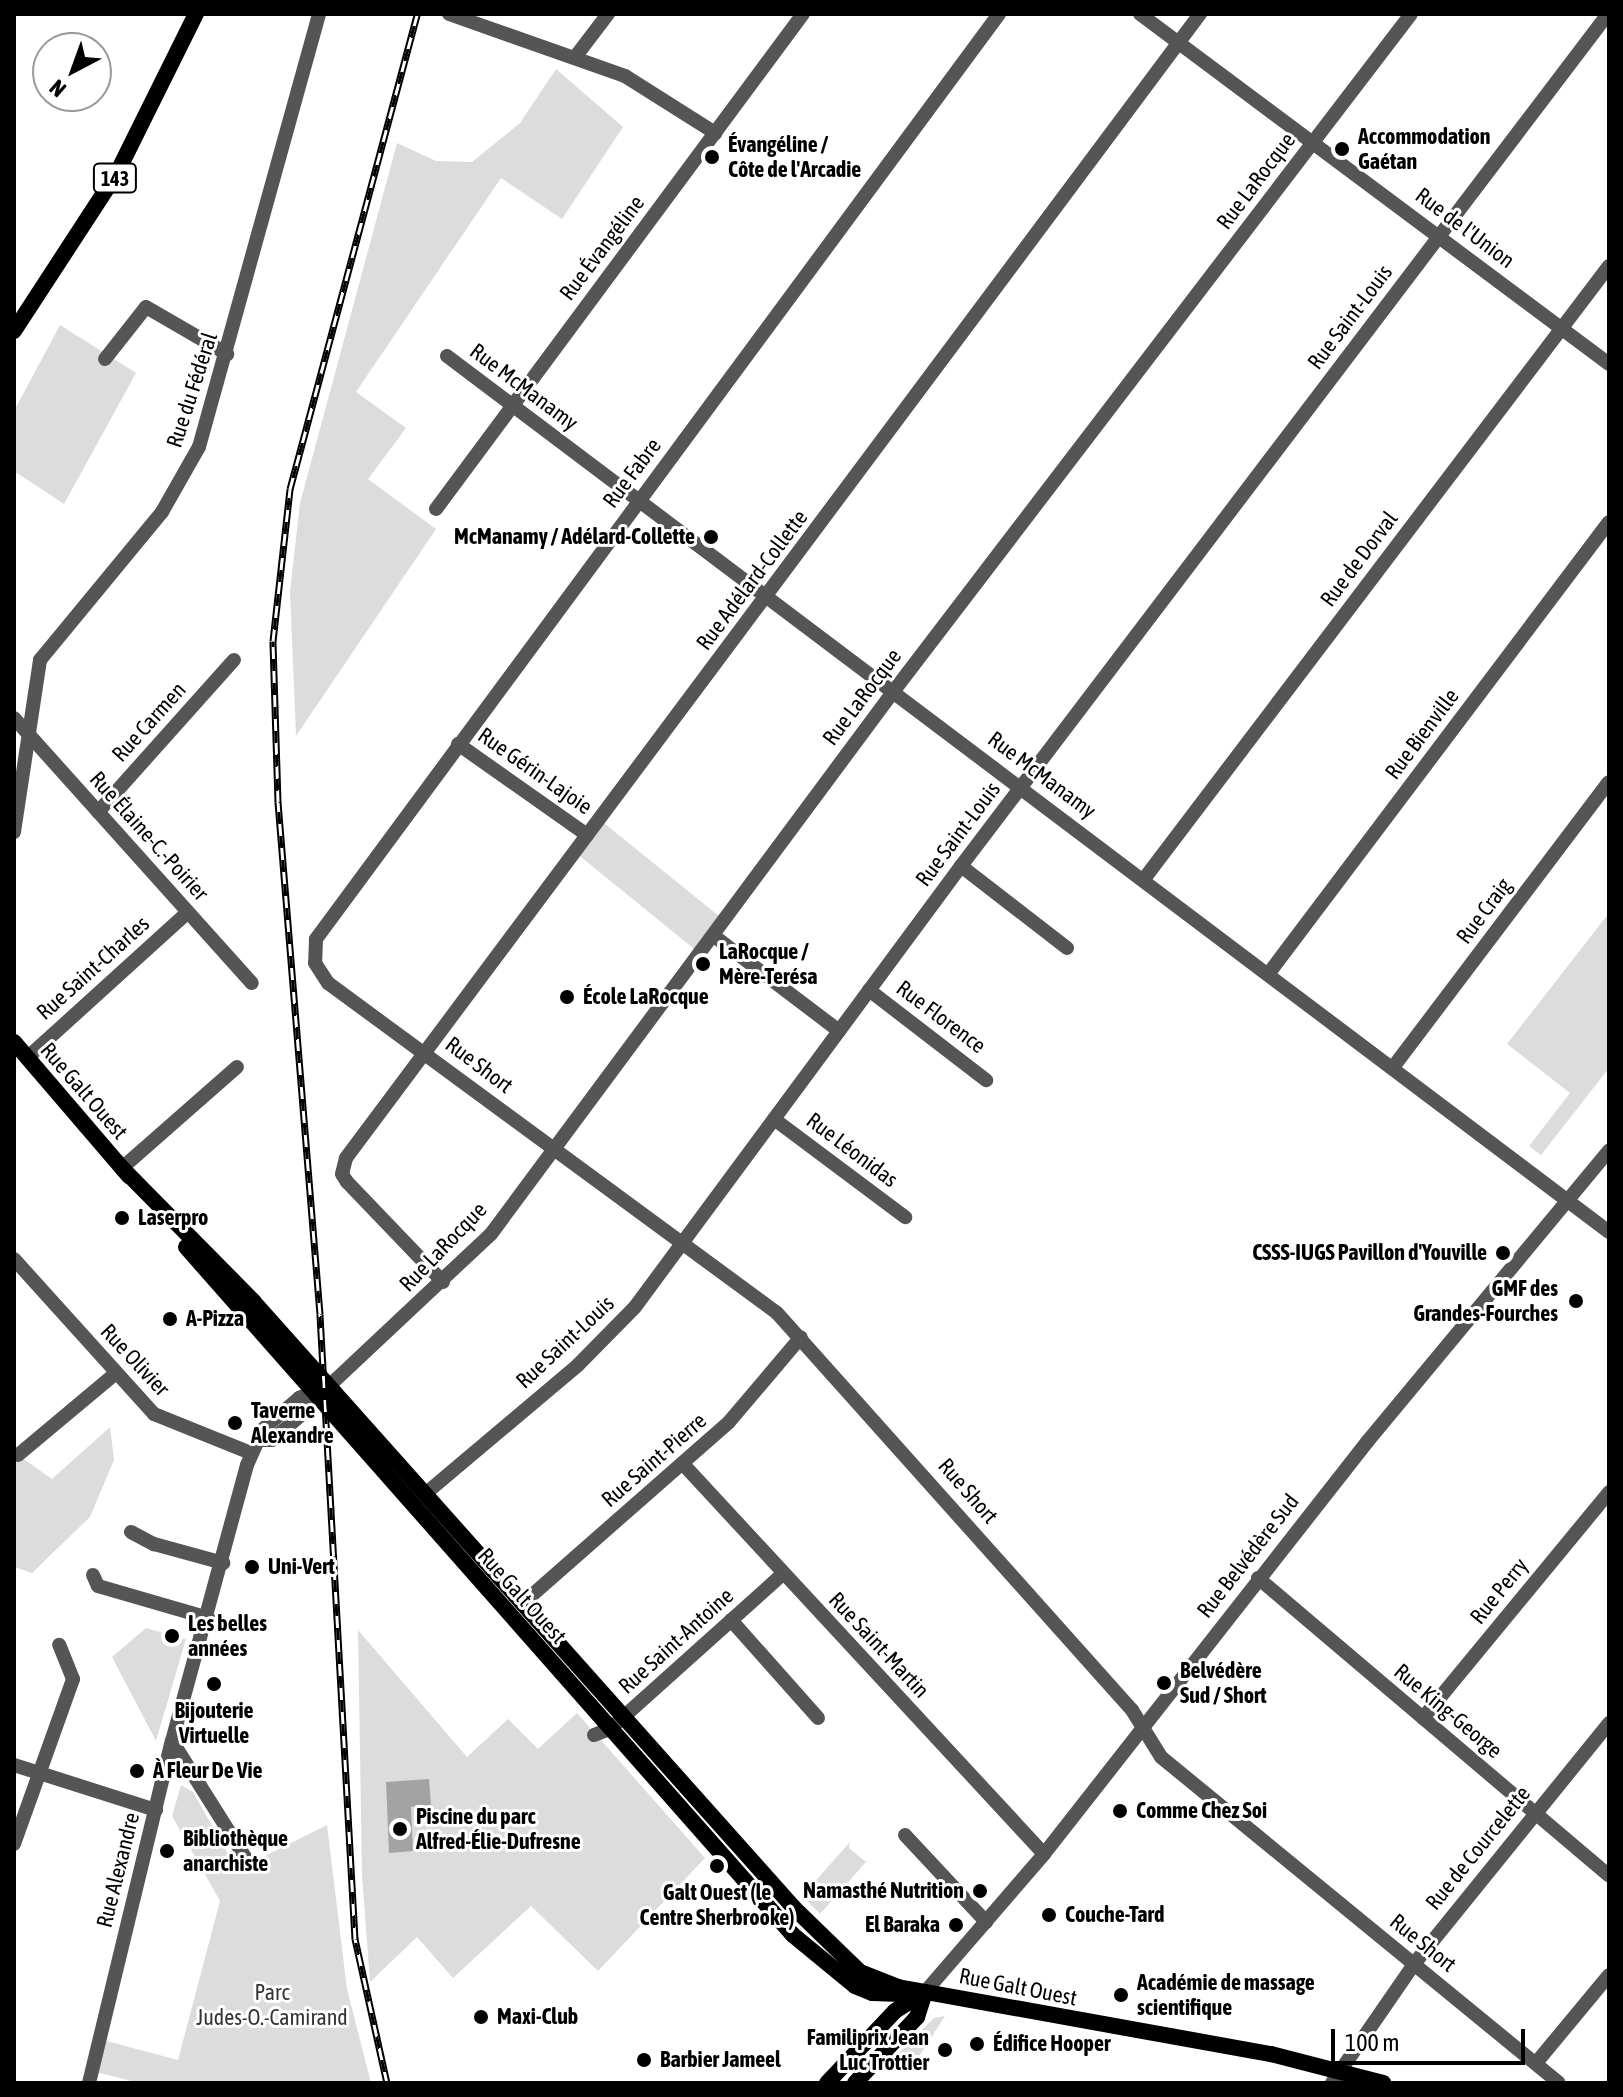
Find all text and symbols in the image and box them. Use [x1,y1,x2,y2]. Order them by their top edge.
north arrow [32,32,112,112]
text: N [44,75,71,103]
place label: Accommodation Gaétan [1358,123,1490,174]
street label: Rue LaRocque [1211,128,1301,234]
place label: Évangéline / Côte de l'Arcadie [728,131,861,182]
marker: Accommodation Gaétan [1333,140,1351,158]
marker: Évangéline / Côte de l'Arcadie [703,148,721,166]
road number: 143 [91,162,139,194]
street label: Rue de l'Union [1410,182,1520,274]
street label: Rue Évangéline [554,190,650,306]
street label: Rue Saint-Louis [1302,260,1398,374]
street label: Rue du Fédéral [161,329,223,451]
street label: Rue McManamy [465,338,583,436]
street label: Rue Fabre [597,433,667,513]
street label: Rue Adélard-Collette [691,505,813,655]
street label: Rue de Dorval [1315,506,1403,612]
place label: McManamy / Adélard-Collette [454,524,695,550]
marker: McManamy / Adélard-Collette [702,528,720,546]
street label: Rue LaRocque [817,644,907,750]
street label: Rue Carmen [106,677,192,767]
street label: Rue Bienville [1379,684,1465,784]
street label: Rue Gérin-Lajoie [473,722,597,820]
street label: Rue McManamy [983,726,1101,824]
street label: Rue Élaine-C.-Poirier [84,766,214,906]
street label: Rue Saint-Louis [910,777,1006,891]
street label: Rue Craig [1451,873,1517,949]
street label: Rue Saint-Charles [31,911,155,1025]
place label: LaRocque / Mère-Terésa [719,938,817,990]
marker: LaRocque / Mère-Terésa [694,955,712,973]
street label: Rue Florence [891,975,991,1059]
place label: École LaRocque [583,984,709,1010]
marker: École LaRocque [558,988,576,1006]
street label: Rue Short [440,1031,518,1099]
street label: Rue Galt Ouest [35,1037,133,1145]
street label: Rue Léonidas [801,1107,903,1193]
street label: Rue LaRocque [394,1197,492,1297]
place label: Laserpro [138,1205,208,1231]
marker: Laserpro [113,1209,131,1227]
place label: CSSS-IUGS Pavillon d'Youville [1252,1240,1487,1266]
marker: CSSS-IUGS Pavillon d'Youville [1494,1244,1512,1262]
place label: GMF des Grandes-Fourches [1413,1275,1558,1326]
street label: Rue Saint-Louis [511,1290,619,1394]
marker: GMF des Grandes-Fourches [1565,1290,1587,1312]
place label: A-Pizza [186,1306,244,1332]
marker: A-Pizza [161,1310,179,1328]
street label: Rue Olivier [95,1318,175,1402]
place label: Taverne Alexandre [251,1397,334,1448]
street label: Rue Saint-Pierre [596,1407,712,1513]
marker: Taverne Alexandre [226,1414,244,1432]
street label: Rue Short [933,1453,1003,1529]
street label: Rue Belvédère Sud [1192,1489,1304,1623]
street label: Rue Galt Ouest [472,1543,572,1649]
street label: Rue Perry [1464,1553,1534,1629]
place label: Uni-Vert [268,1554,335,1580]
marker: Uni-Vert [243,1558,261,1576]
street label: Rue Saint-Antoine [613,1583,739,1699]
street label: Rue Saint-Martin [823,1587,935,1703]
place label: Les belles années [188,1610,267,1662]
marker: Les belles années [163,1627,181,1645]
place label: Belvédère Sud / Short [1180,1657,1267,1708]
street label: Rue King-George [1389,1658,1507,1764]
marker: Belvédère Sud / Short [1155,1674,1173,1692]
marker: Bijouterie Virtuelle [205,1675,223,1693]
place label: Bijouterie Virtuelle [174,1697,254,1748]
place label: À Fleur De Vie [153,1758,263,1784]
marker: À Fleur De Vie [128,1762,146,1780]
street label: Rue de Courcelette [1420,1781,1536,1915]
place label: Comme Chez Soi [1136,1798,1267,1824]
marker: Comme Chez Soi [1111,1802,1129,1820]
place label: Piscine du parc Alfred-Élie-Dufresne [416,1803,581,1854]
street label: Rue Alexandre [91,1810,145,1930]
marker: Piscine du parc Alfred-Élie-Dufresne [391,1820,409,1838]
place label: Bibliothèque anarchiste [183,1825,288,1876]
marker: Bibliothèque anarchiste [158,1842,176,1860]
marker: Galt Ouest (le Centre Sherbrooke) [708,1857,726,1875]
place label: Namasthé Nutrition [803,1878,964,1904]
place label: Galt Ouest (le Centre Sherbrooke) [640,1879,794,1930]
marker: Namasthé Nutrition [971,1882,989,1900]
place label: Couche-Tard [1065,1902,1164,1928]
marker: Couche-Tard [1040,1906,1058,1924]
street label: Rue Short [1385,1908,1461,1978]
place label: El Baraka [865,1912,940,1938]
marker: El Baraka [947,1916,965,1934]
street label: Rue Galt Ouest [957,1963,1079,2011]
place label: Académie de massage scientifique [1137,1969,1315,2020]
park label: Parc Judes-O.-Camirand [196,1979,348,2030]
marker: Académie de massage scientifique [1112,1986,1130,2004]
place label: Maxi-Club [497,2004,578,2030]
marker: Maxi-Club [472,2008,490,2026]
scale bar [1335,2013,1529,2063]
place label: Familiprix Jean Luc Trottier [807,2024,929,2076]
text: 100 m [1345,2029,1399,2056]
place label: Édifice Hooper [993,2031,1111,2057]
marker: Édifice Hooper [968,2035,986,2053]
marker: Familiprix Jean Luc Trottier [936,2041,954,2059]
place label: Barbier Jameel [660,2047,781,2073]
marker: Barbier Jameel [635,2051,653,2069]

